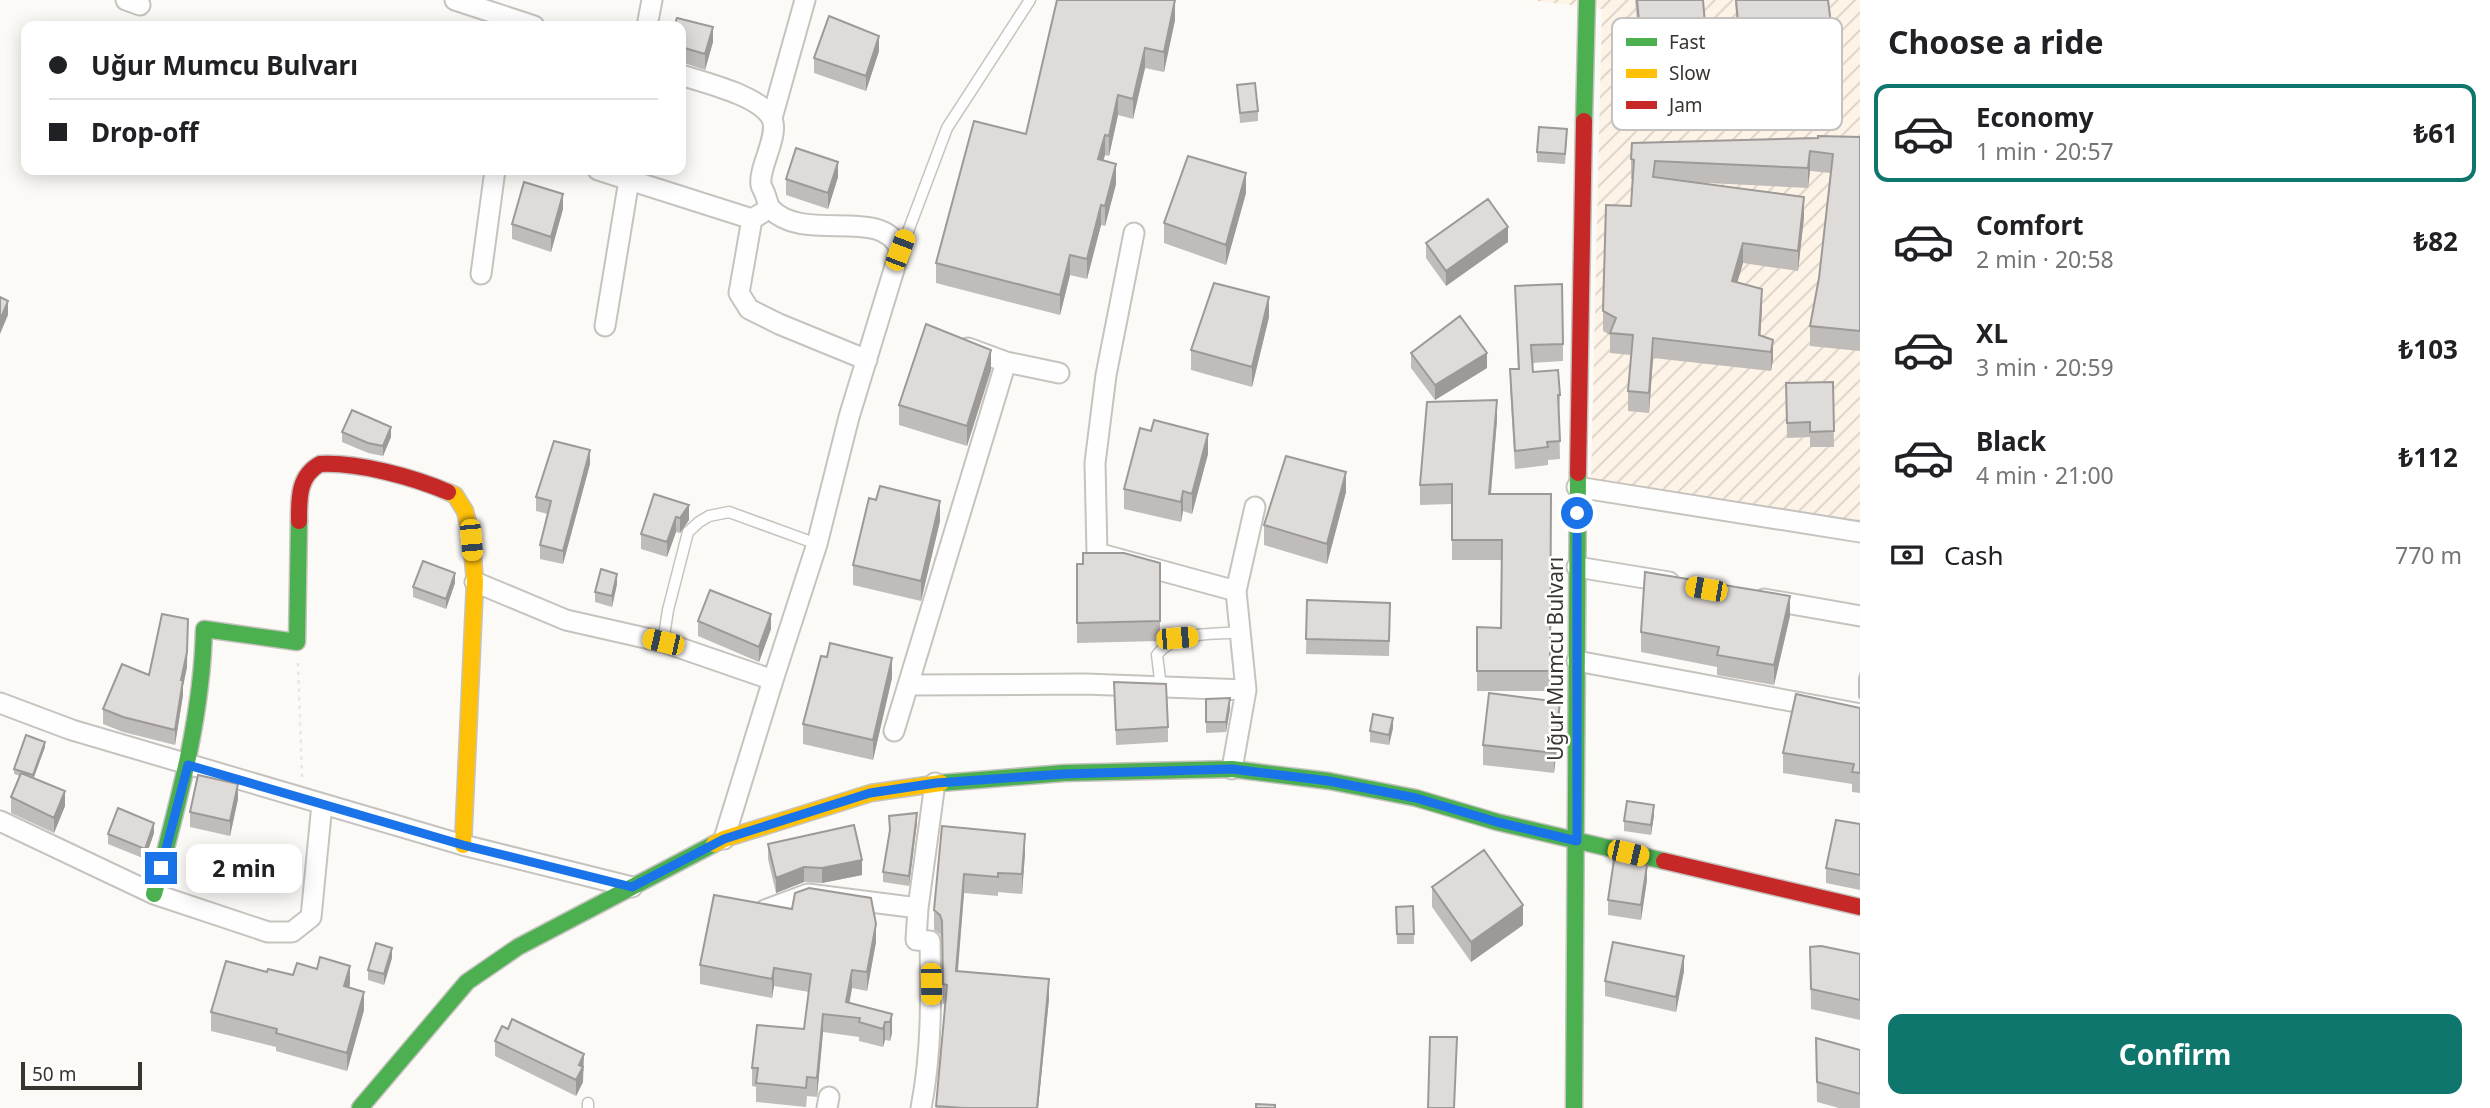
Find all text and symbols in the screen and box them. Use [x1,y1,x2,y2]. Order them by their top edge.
legend [1612,18,1842,130]
text: Choose a ride [1888,20,2104,63]
text: Fast [1669,29,1706,55]
text: Uğur Mumcu Bulvarı [91,47,358,83]
text: Slow [1669,60,1710,86]
text: Jam [1667,92,1703,118]
text: Economy [1976,99,2094,135]
icon: car [1892,102,1955,165]
text: Drop-off [91,114,198,150]
text: ₺61 [2413,115,2458,151]
text: 1 min · 20:57 [1976,135,2114,167]
text: Comfort [1976,207,2084,243]
icon: car [1892,210,1955,273]
text: ₺82 [2413,223,2458,259]
car [883,227,918,273]
text: 2 min · 20:58 [1976,243,2114,275]
text: XL [1976,315,2008,351]
icon: car [1892,318,1955,381]
text: ₺103 [2399,331,2458,367]
text: 3 min · 20:59 [1976,351,2114,383]
text: Black [1976,423,2046,459]
icon: car [1892,426,1955,489]
text: ₺112 [2399,439,2458,475]
text: 4 min · 21:00 [1976,459,2114,491]
route start [1561,497,1593,529]
car [459,518,484,562]
icon: cash [1888,536,1926,574]
text: Cash [1944,537,2004,573]
text: 770 m [2395,539,2462,571]
street label: Uğur Mumcu Bulvarı [1541,557,1569,761]
car [1684,575,1729,603]
car [1156,626,1199,650]
car [641,627,686,657]
car [1606,838,1651,868]
callout: 2 min [186,844,301,892]
route end [145,852,177,884]
text: 2 min [212,852,276,884]
car [921,963,942,1005]
button: Confirm [1888,1014,2462,1094]
scale bar [21,1059,142,1091]
text: 50 m [32,1061,76,1087]

